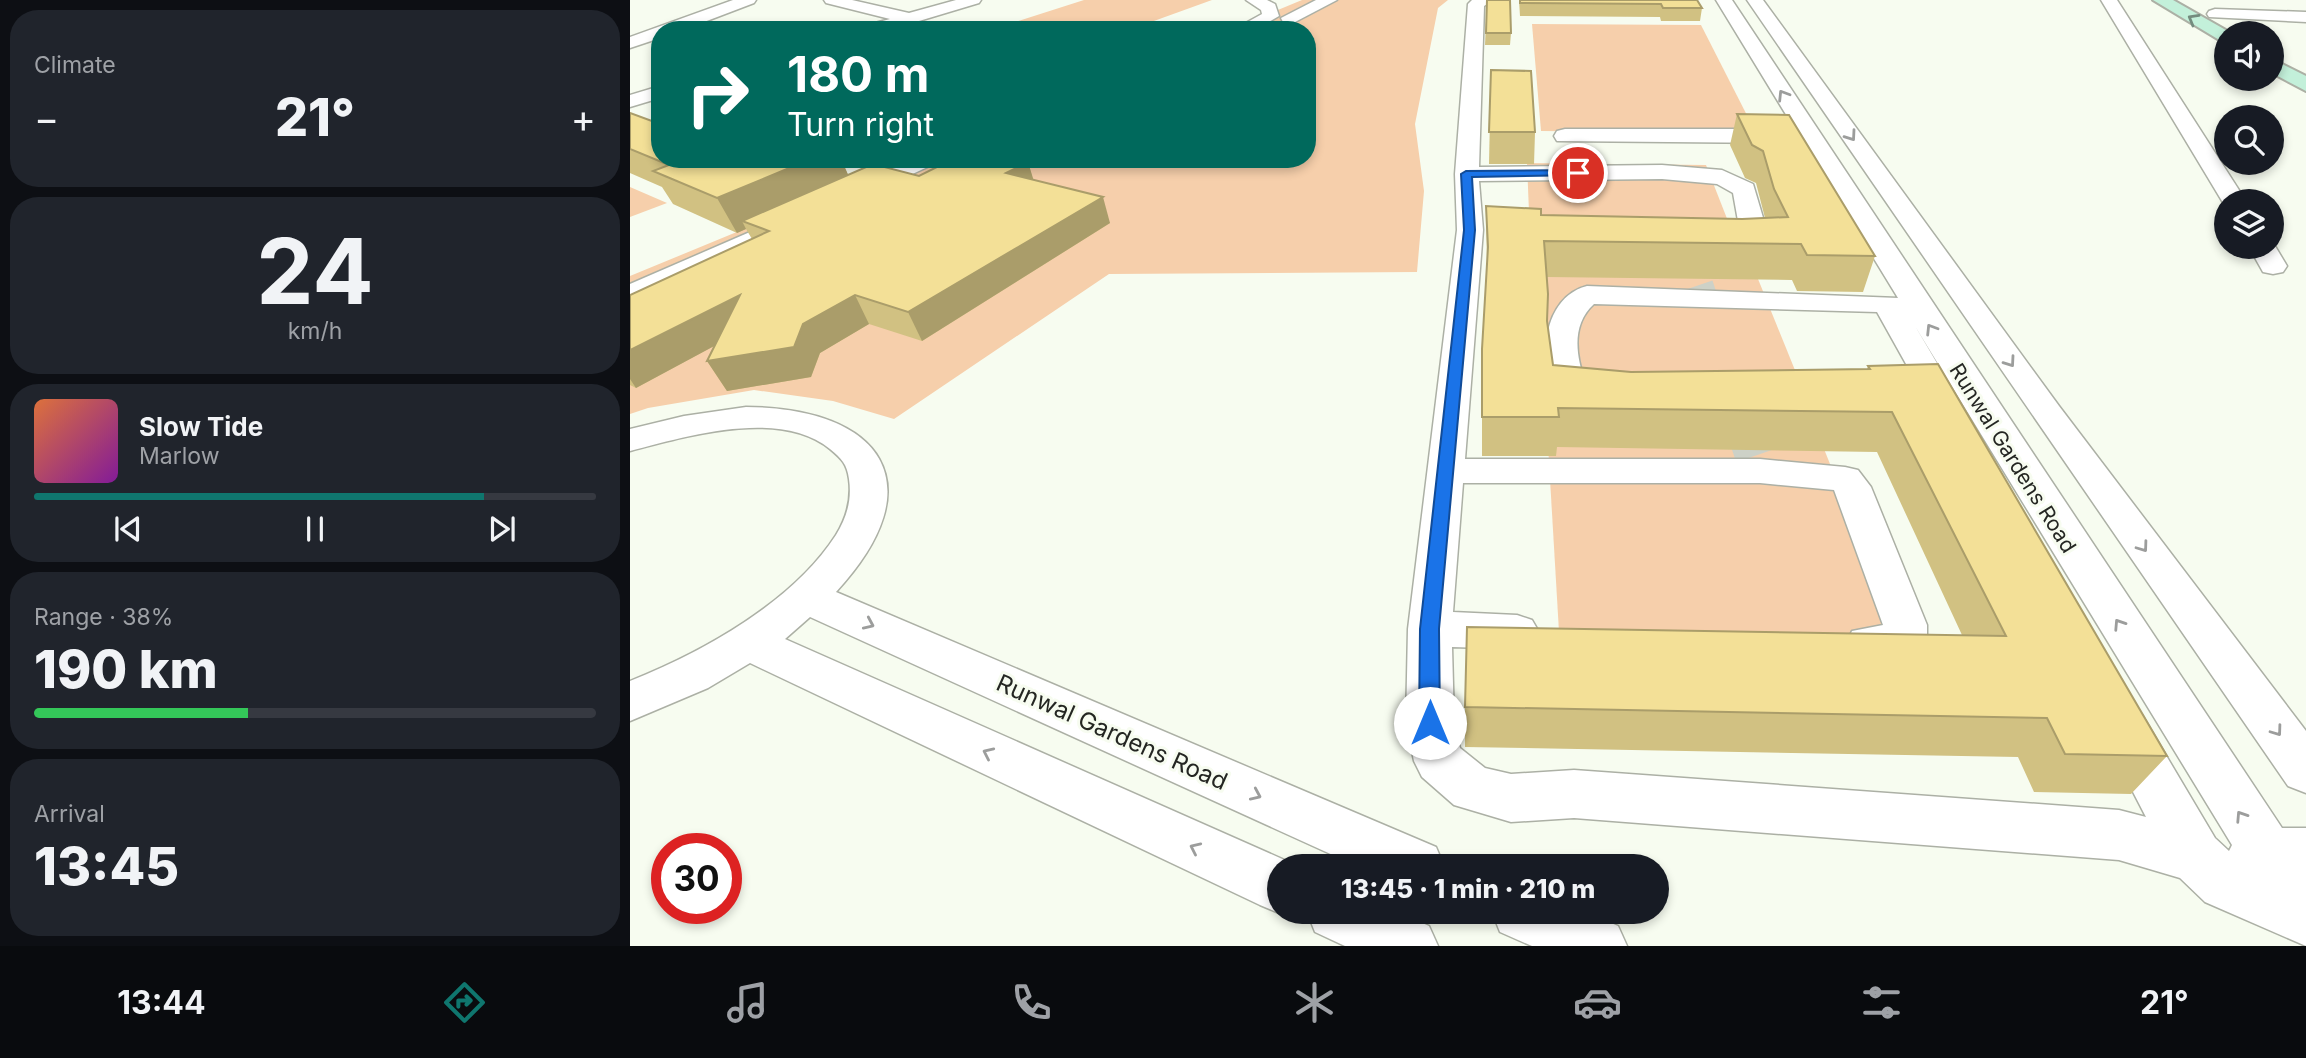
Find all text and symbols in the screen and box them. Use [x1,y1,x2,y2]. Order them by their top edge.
one-way arrow [2188,14,2201,27]
map controls [2214,21,2284,259]
button: sound [2214,21,2284,91]
text: 180 m [787,45,929,104]
icon: right [672,49,763,140]
text: Climate [34,51,116,79]
text: 21° [275,86,355,149]
one-way arrow [1779,90,1792,103]
text: − [34,95,59,141]
text: + [571,95,596,141]
text: Turn right [787,105,934,144]
button: search [2214,105,2284,175]
one-way arrow [1843,128,1855,141]
pin [1548,143,1608,203]
icon: arrive [1559,154,1597,192]
button: layers [2214,189,2284,259]
text: 24 [256,216,374,326]
text: km/h [288,317,342,345]
one-way arrow [1927,323,1940,336]
one-way arrow [2002,354,2014,367]
street label: Runwal Gardens Road [1945,359,2081,557]
text: Slow Tide [139,411,263,442]
text: Marlow [139,442,219,470]
icon: previous [109,510,147,548]
icon: pause [296,510,334,548]
icon: next [483,510,521,548]
one-way arrow [2135,539,2147,552]
text: Range · 38% [34,603,173,631]
one-way arrow [862,616,874,630]
one-way arrow [2115,619,2127,632]
text: 190 km [34,638,218,701]
street label: Runwal Gardens Road [992,668,1232,796]
position arrow [1393,686,1467,760]
one-way arrow [2269,723,2281,735]
one-way arrow [983,747,995,761]
one-way arrow [1249,787,1262,801]
text: Arrival [34,800,105,828]
one-way arrow [2237,811,2250,824]
speed limit sign: 30 [651,833,742,924]
text: 13:45 [34,835,179,898]
one-way arrow [1190,842,1202,856]
text: 13:45 · 1 min · 210 m [1341,873,1595,904]
icon: directions [440,978,489,1027]
icon: music [723,978,772,1027]
icon: phone [1007,978,1056,1027]
icon: climate [1290,978,1339,1027]
icon: car [1573,978,1622,1027]
icon: filters [1857,978,1906,1027]
text: 13:44 [117,983,206,1022]
text: 21° [2140,983,2189,1022]

